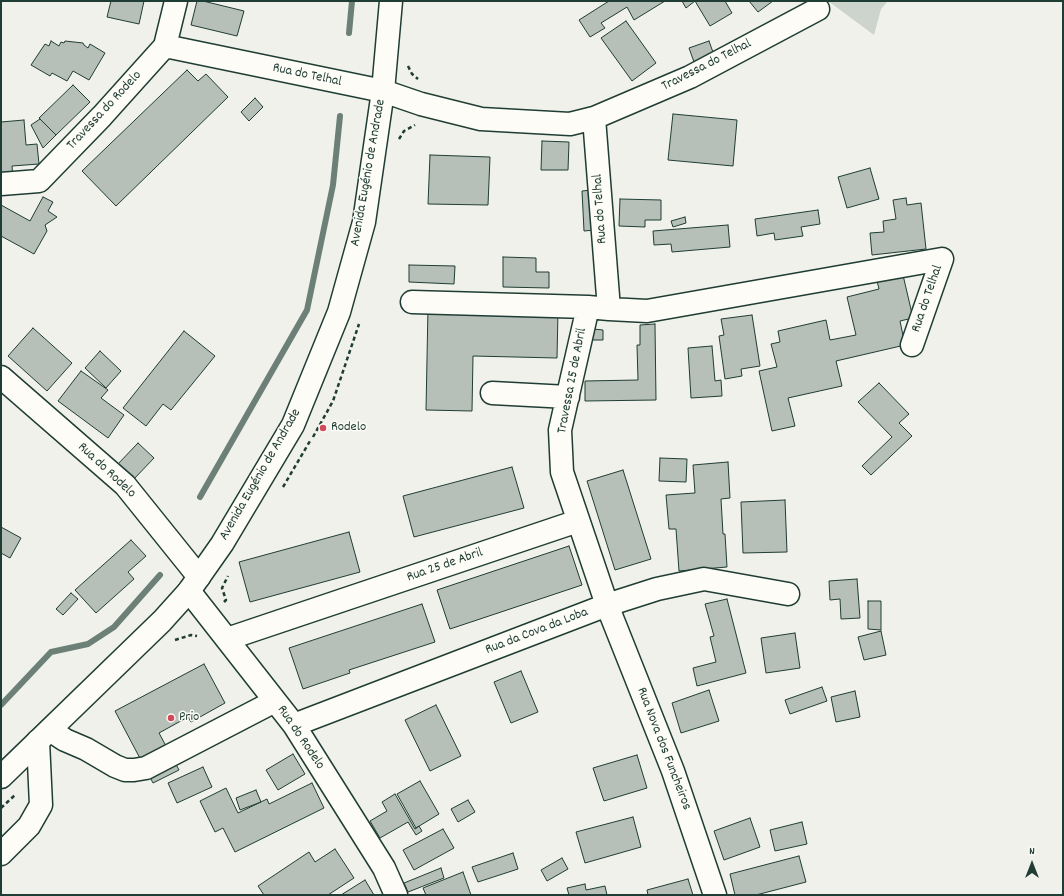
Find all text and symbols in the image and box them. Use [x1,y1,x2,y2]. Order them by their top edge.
street label: Travessa do Telhal [659,36,755,96]
street label: Rua do Telhal [271,61,343,91]
street label: Travessa do Rodelo [64,68,146,154]
street label: Avenida Eugénio de Andrade [348,98,390,248]
street label: Rua do Telhal [590,173,612,245]
street label: Rua do Telhal [909,263,947,335]
street label: Travessa 25 de Abril [555,327,591,435]
street label: Avenida Eugénio de Andrade [216,406,306,544]
place label: Rodelo [331,420,366,436]
marker: Rodelo [318,423,328,433]
street label: Rua do Rodelo [73,440,139,502]
street label: Rua 25 de Abril [405,545,485,587]
street label: Rua da Cova da Loba [483,605,591,659]
street label: Rua Nova dos Funcheiros [632,685,694,813]
street label: Rua do Rodelo [272,703,328,773]
place label: Prio [179,710,199,726]
marker: Prio [166,713,176,723]
north arrow [1012,844,1052,884]
text: N [1029,844,1035,860]

